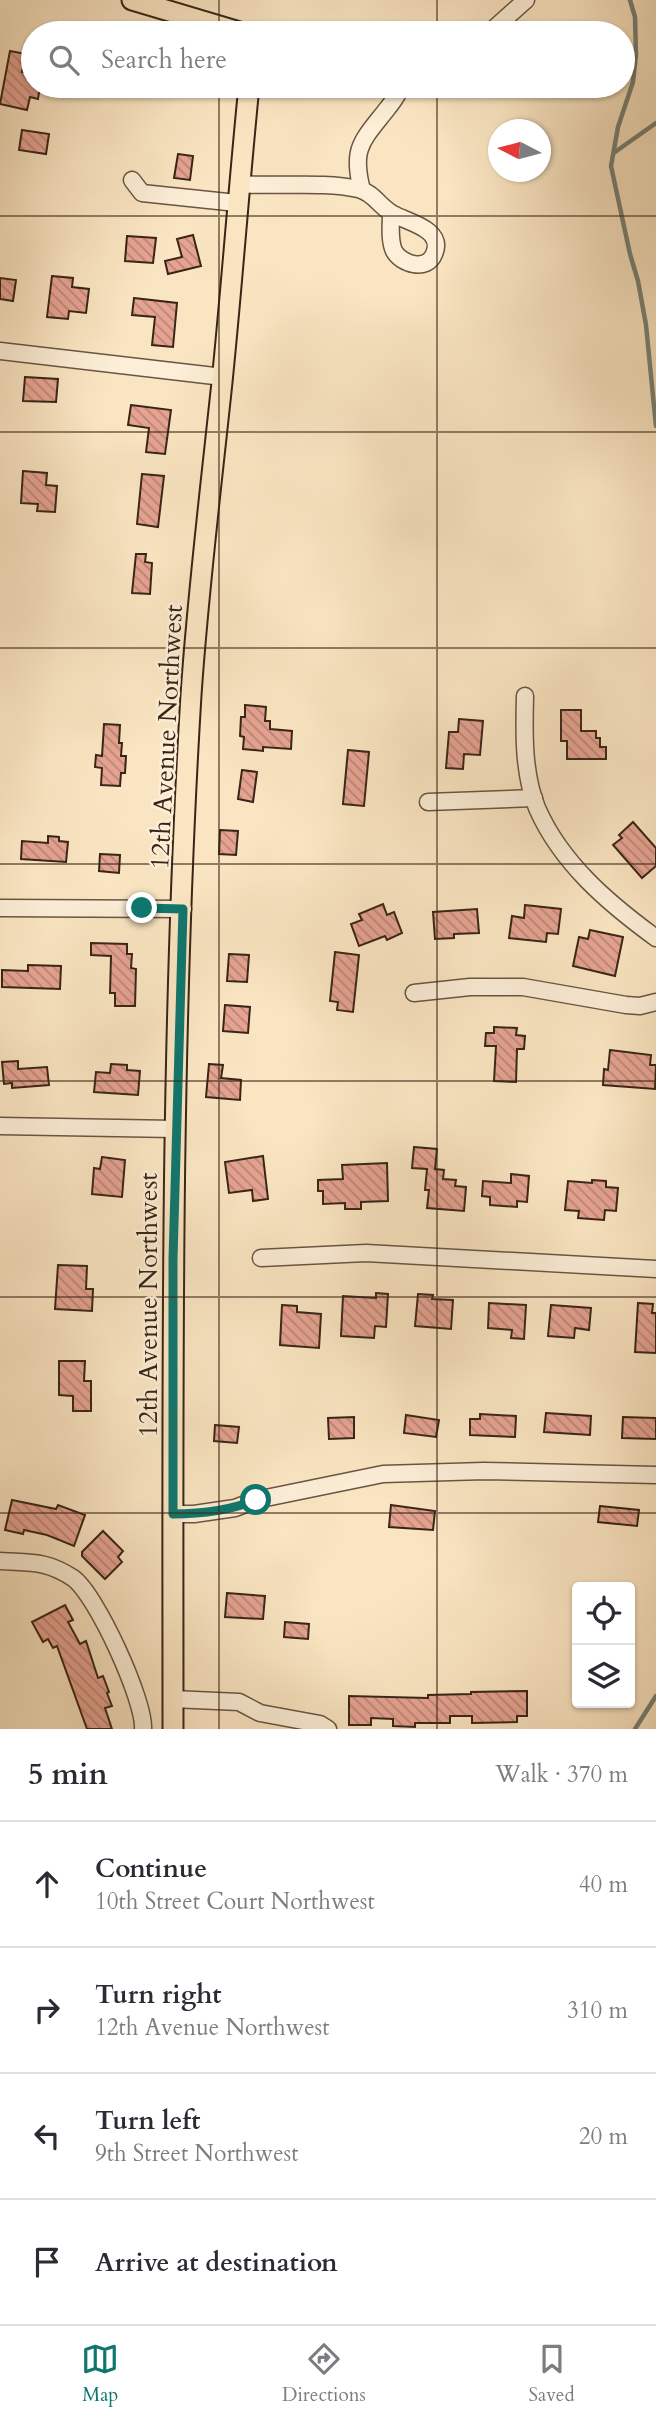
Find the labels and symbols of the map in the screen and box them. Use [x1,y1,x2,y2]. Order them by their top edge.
north arrow [488,119,551,182]
street label: 12th Avenue Northwest [142,604,191,870]
route end [126,892,157,923]
street label: 12th Avenue Northwest [131,1172,166,1438]
route start [240,1484,271,1515]

